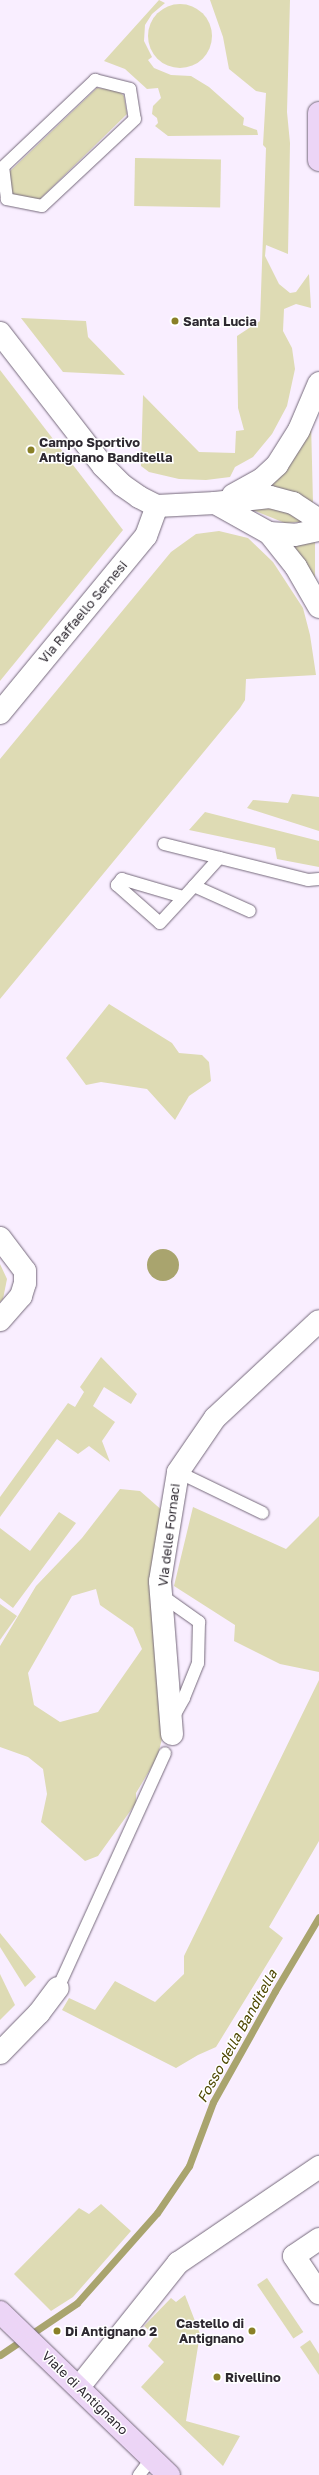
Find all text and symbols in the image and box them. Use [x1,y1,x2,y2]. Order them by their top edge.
place label: Santa Lucia [183,313,257,329]
marker: Santa Lucia [170,316,180,326]
place label: Campo Sportivo Antignano Banditella [39,435,172,466]
marker: Campo Sportivo Antignano Banditella [26,445,36,455]
street label: Via Raffaello Sernesi [36,558,130,666]
street label: Via delle Fornaci [155,1483,183,1587]
water label: Fosso della Banditella [193,1967,281,2105]
place label: Castello di Antignano [176,2316,244,2347]
place label: Di Antignano 2 [65,2323,157,2339]
marker: Di Antignano 2 [52,2326,62,2336]
marker: Castello di Antignano [247,2326,257,2336]
street label: Viale di Antignano [39,2348,131,2438]
place label: Rivellino [225,2369,281,2385]
marker: Rivellino [212,2372,222,2382]

